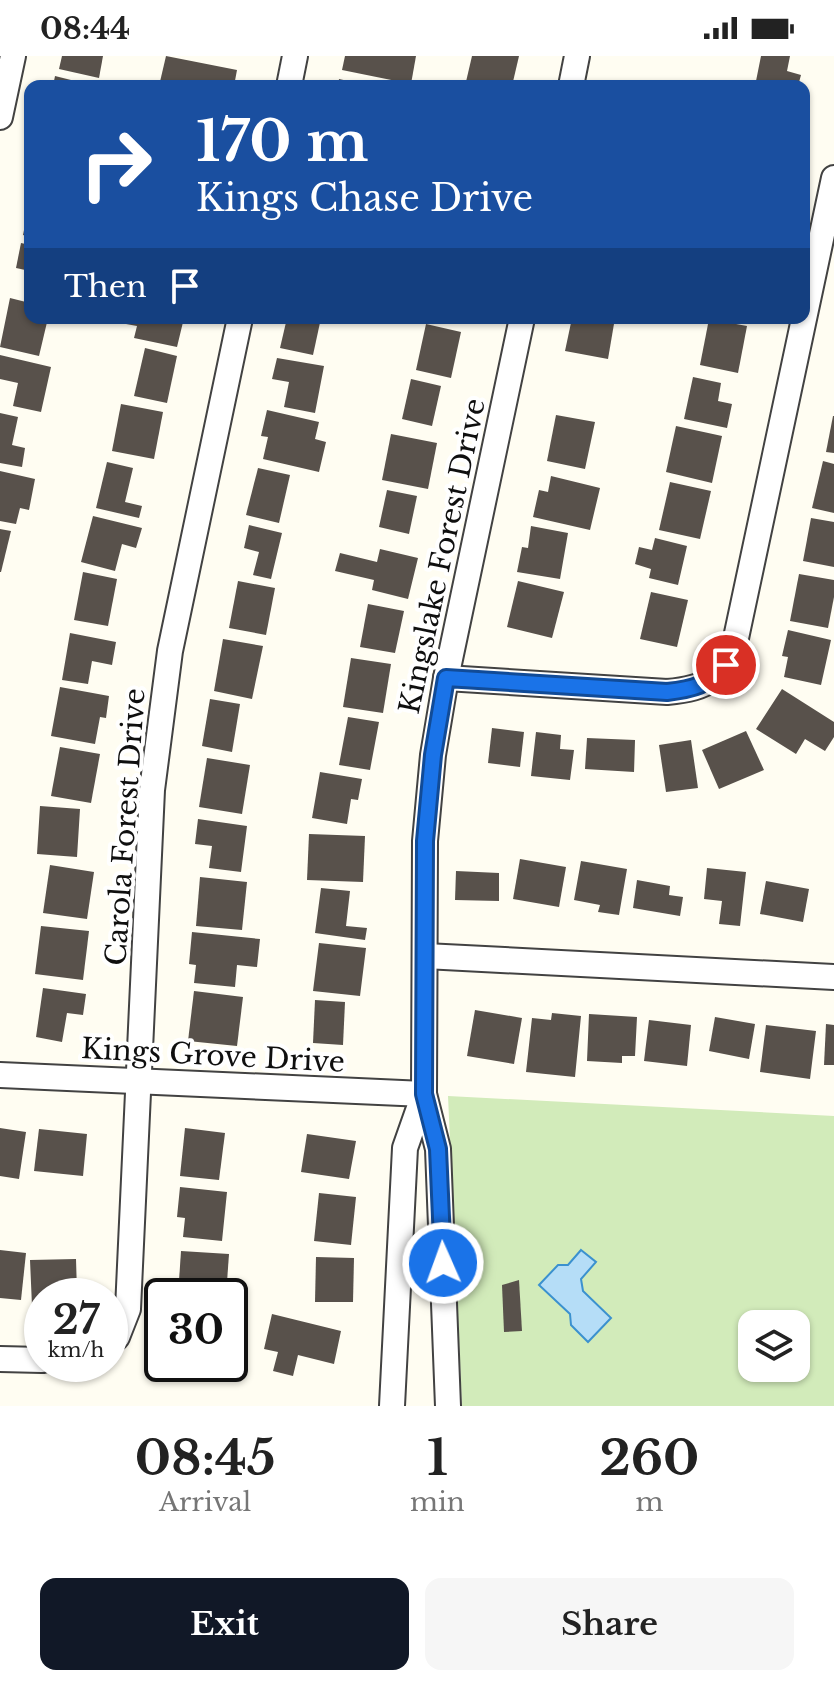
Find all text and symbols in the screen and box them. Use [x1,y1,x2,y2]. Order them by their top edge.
text: 08:44 [40,10,130,47]
text: 170 m [196,107,368,176]
icon: right [64,112,168,216]
text: Kings Chase Drive [196,176,533,221]
icon: arrive [163,264,207,308]
text: Then [64,268,147,305]
street label: Kingslake Forest Drive [392,395,493,717]
pin [692,631,760,699]
icon: arrive [704,643,748,687]
street label: Carola Forest Drive [98,687,153,967]
street label: Kings Grove Drive [80,1031,346,1080]
position arrow [401,1221,485,1305]
speed limit sign: 30 [144,1278,248,1382]
text: 27 [53,1295,99,1345]
map controls [738,1310,810,1382]
button: layers [738,1310,810,1382]
text: km/h [48,1338,104,1362]
text: 08:45 [135,1428,275,1488]
text: 1 [427,1428,448,1488]
text: 260 [599,1428,699,1488]
text: Arrival [159,1486,251,1518]
text: min [410,1486,465,1518]
text: m [635,1486,663,1518]
button: Exit [40,1578,409,1670]
button: Share [425,1578,794,1670]

